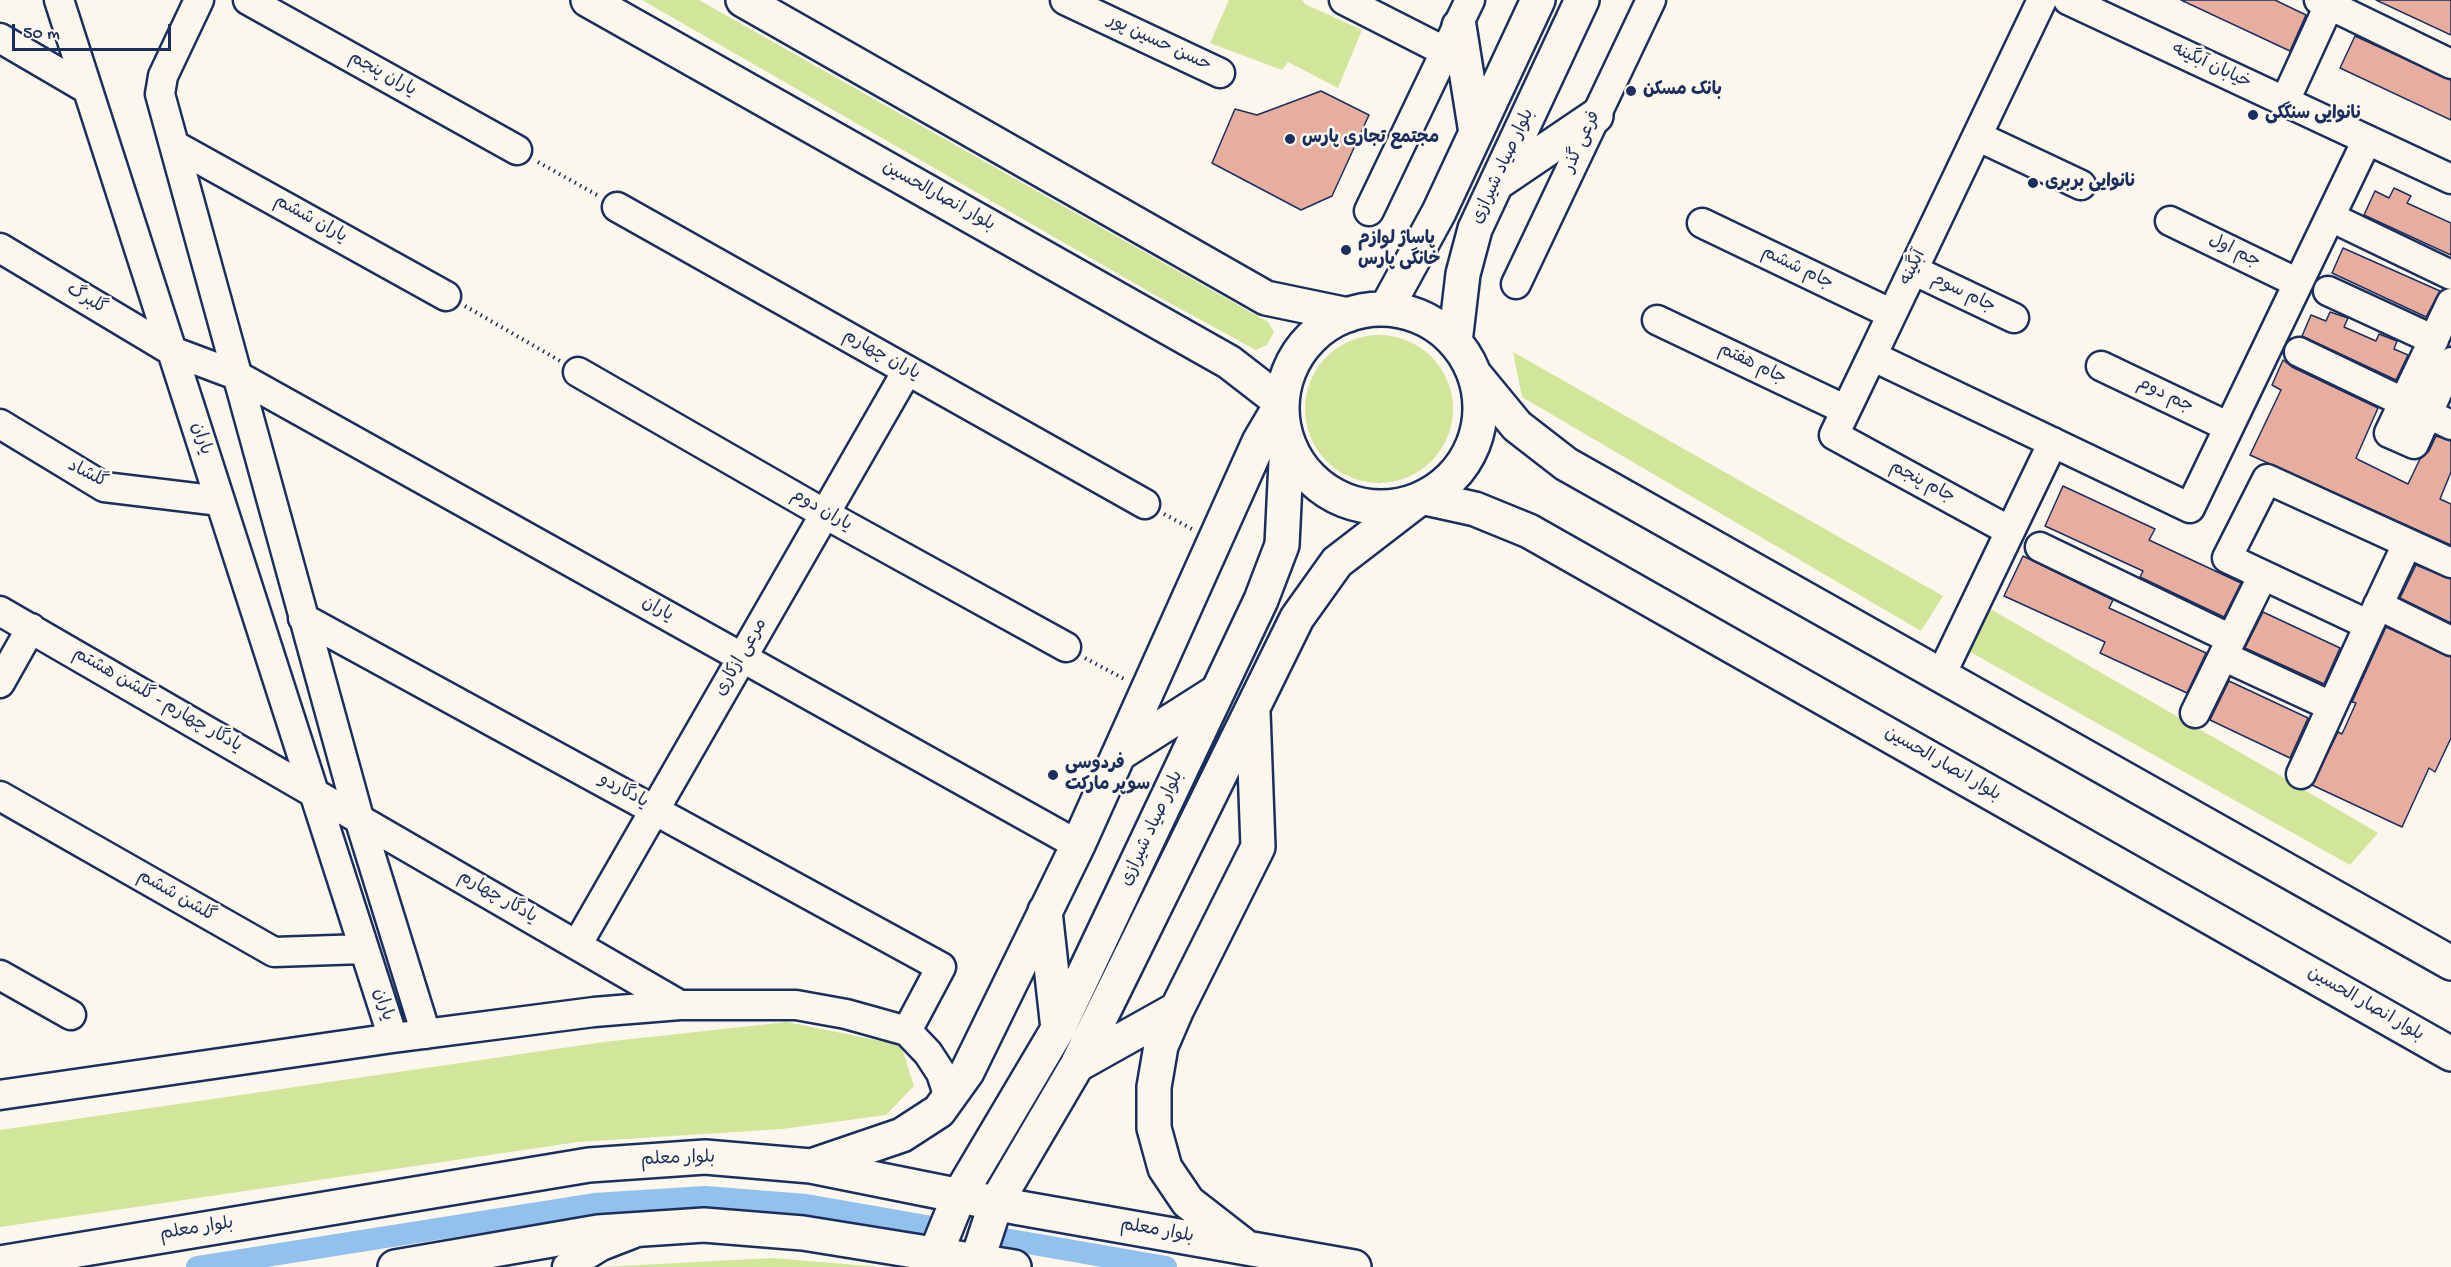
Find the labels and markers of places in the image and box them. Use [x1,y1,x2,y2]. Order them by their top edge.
place label: بانک مسکن [1643,80,1722,102]
marker: بانک مسکن [1624,84,1638,98]
place label: نانوایی سنگکی [2265,104,2362,126]
marker: نانوایی سنگکی [2246,108,2260,122]
place label: مجتمع تجاری پارس [1302,128,1439,150]
marker: مجتمع تجاری پارس [1283,132,1297,146]
place label: نانوایی بربری [2045,172,2137,194]
marker: نانوایی بربری [2026,176,2040,190]
place label: پاساژ لوازم خانگی پارس [1358,229,1440,272]
marker: پاساژ لوازم خانگی پارس [1339,243,1353,257]
place label: فردوسی سوپر مارکت [1065,754,1150,796]
marker: فردوسی سوپر مارکت [1046,768,1060,782]

